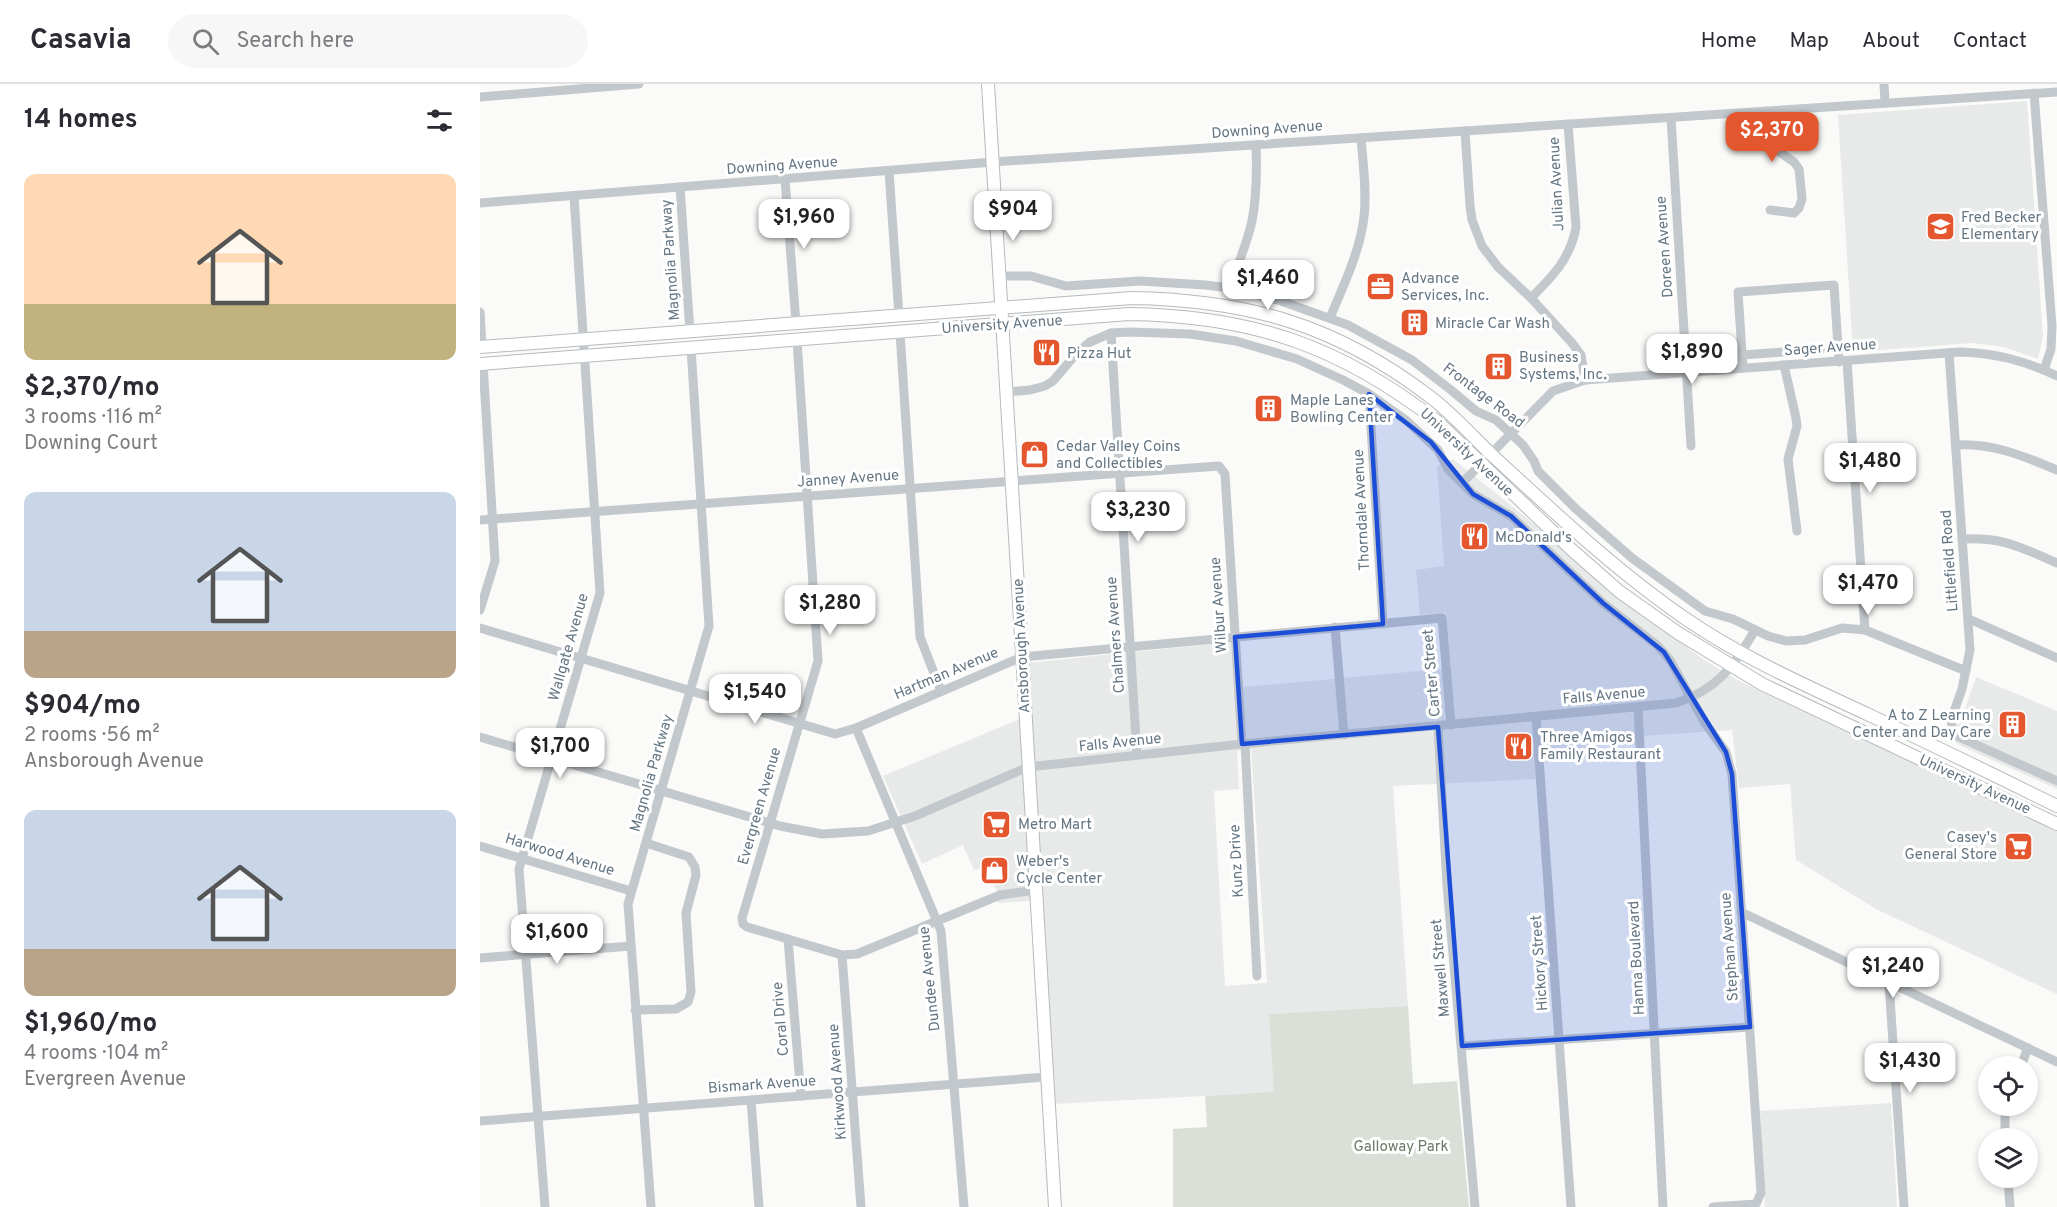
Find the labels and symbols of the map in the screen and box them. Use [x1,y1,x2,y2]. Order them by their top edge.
pin: $2,370 [1723,112,1821,163]
street label: Downing Avenue [1211,117,1323,144]
street label: Julian Avenue [1546,136,1569,231]
street label: Downing Avenue [726,153,838,180]
pin: $904 [977,191,1049,242]
street label: Doreen Avenue [1652,195,1679,298]
street label: Magnolia Parkway [658,199,685,321]
pin: $1,960 [755,199,853,250]
place label: Fred Becker Elementary [1961,209,2042,245]
school or university icon: Fred Becker Elementary [1924,210,1956,242]
pin: $1,460 [1219,260,1317,311]
place label: Advance Services, Inc. [1401,270,1489,306]
office icon: Advance Services, Inc. [1364,271,1396,303]
building icon: Miracle Car Wash [1398,307,1430,339]
street label: University Avenue [941,312,1063,339]
place label: Miracle Car Wash [1435,315,1550,334]
pin: $1,890 [1643,334,1741,385]
street label: Sager Avenue [1783,336,1877,361]
restaurant icon: Pizza Hut [1030,337,1062,369]
place label: Pizza Hut [1067,345,1131,364]
place label: Business Systems, Inc. [1519,349,1607,385]
building icon: Business Systems, Inc. [1482,350,1514,382]
street label: Frontage Road [1438,359,1528,433]
place label: Maple Lanes Bowling Center [1290,392,1393,428]
building icon: Maple Lanes Bowling Center [1253,393,1285,425]
street label: University Avenue [1415,405,1517,501]
place label: Cedar Valley Coins and Collectibles [1056,438,1181,474]
shop icon: Cedar Valley Coins and Collectibles [1019,439,1051,471]
pin: $1,480 [1821,443,1919,494]
street label: Thorndale Avenue [1350,449,1375,571]
street label: Janney Avenue [796,466,900,493]
pin: $3,230 [1089,492,1187,543]
street label: Littlefield Road [1937,509,1964,613]
restaurant icon: McDonald's [1458,521,1490,553]
place label: McDonald's [1495,529,1572,548]
street label: Wilbur Avenue [1207,556,1232,654]
pin: $1,470 [1819,565,1917,616]
street label: Chalmers Avenue [1103,576,1130,694]
street label: Ansborough Avenue [1009,578,1036,714]
pin: $1,280 [781,585,879,636]
street label: Wallgate Avenue [545,592,594,703]
street label: Carter Street [1419,628,1446,718]
street label: Hartman Avenue [891,644,1002,705]
pin: $1,540 [706,674,804,725]
street label: Falls Avenue [1562,683,1646,710]
place label: A to Z Learning Center and Day Care [1852,707,1991,743]
building icon: A to Z Learning Center and Day Care [1996,708,2028,740]
street label: Magnolia Parkway [627,712,678,834]
pin: $1,700 [511,728,609,779]
place label: Three Amigos Family Restaurant [1540,729,1661,765]
street label: Falls Avenue [1078,730,1162,757]
restaurant icon: Three Amigos Family Restaurant [1503,730,1535,762]
street label: Evergreen Avenue [735,745,786,867]
street label: University Avenue [1915,751,2033,820]
supermarket icon: Metro Mart [981,808,1013,840]
place label: Metro Mart [1018,816,1092,835]
street label: Kunz Drive [1226,824,1249,898]
place label: Casey's General Store [1905,829,1997,865]
street label: Harwood Avenue [503,830,617,881]
supermarket icon: Casey's General Store [2002,830,2034,862]
place label: Weber's Cycle Center [1016,853,1102,889]
shop icon: Weber's Cycle Center [979,854,1011,886]
street label: Stephan Avenue [1717,892,1744,1002]
street label: Hanna Boulevard [1625,900,1650,1016]
pin: $1,600 [508,914,606,965]
street label: Hickory Street [1528,914,1553,1012]
street label: Maxwell Street [1428,918,1455,1018]
street label: Dundee Avenue [916,925,945,1032]
pin: $1,240 [1844,948,1942,999]
street label: Coral Drive [769,981,794,1057]
street label: Kirkwood Avenue [825,1023,852,1141]
pin: $1,430 [1861,1043,1959,1094]
street label: Bismark Avenue [707,1072,817,1099]
park label: Galloway Park [1353,1138,1449,1157]

